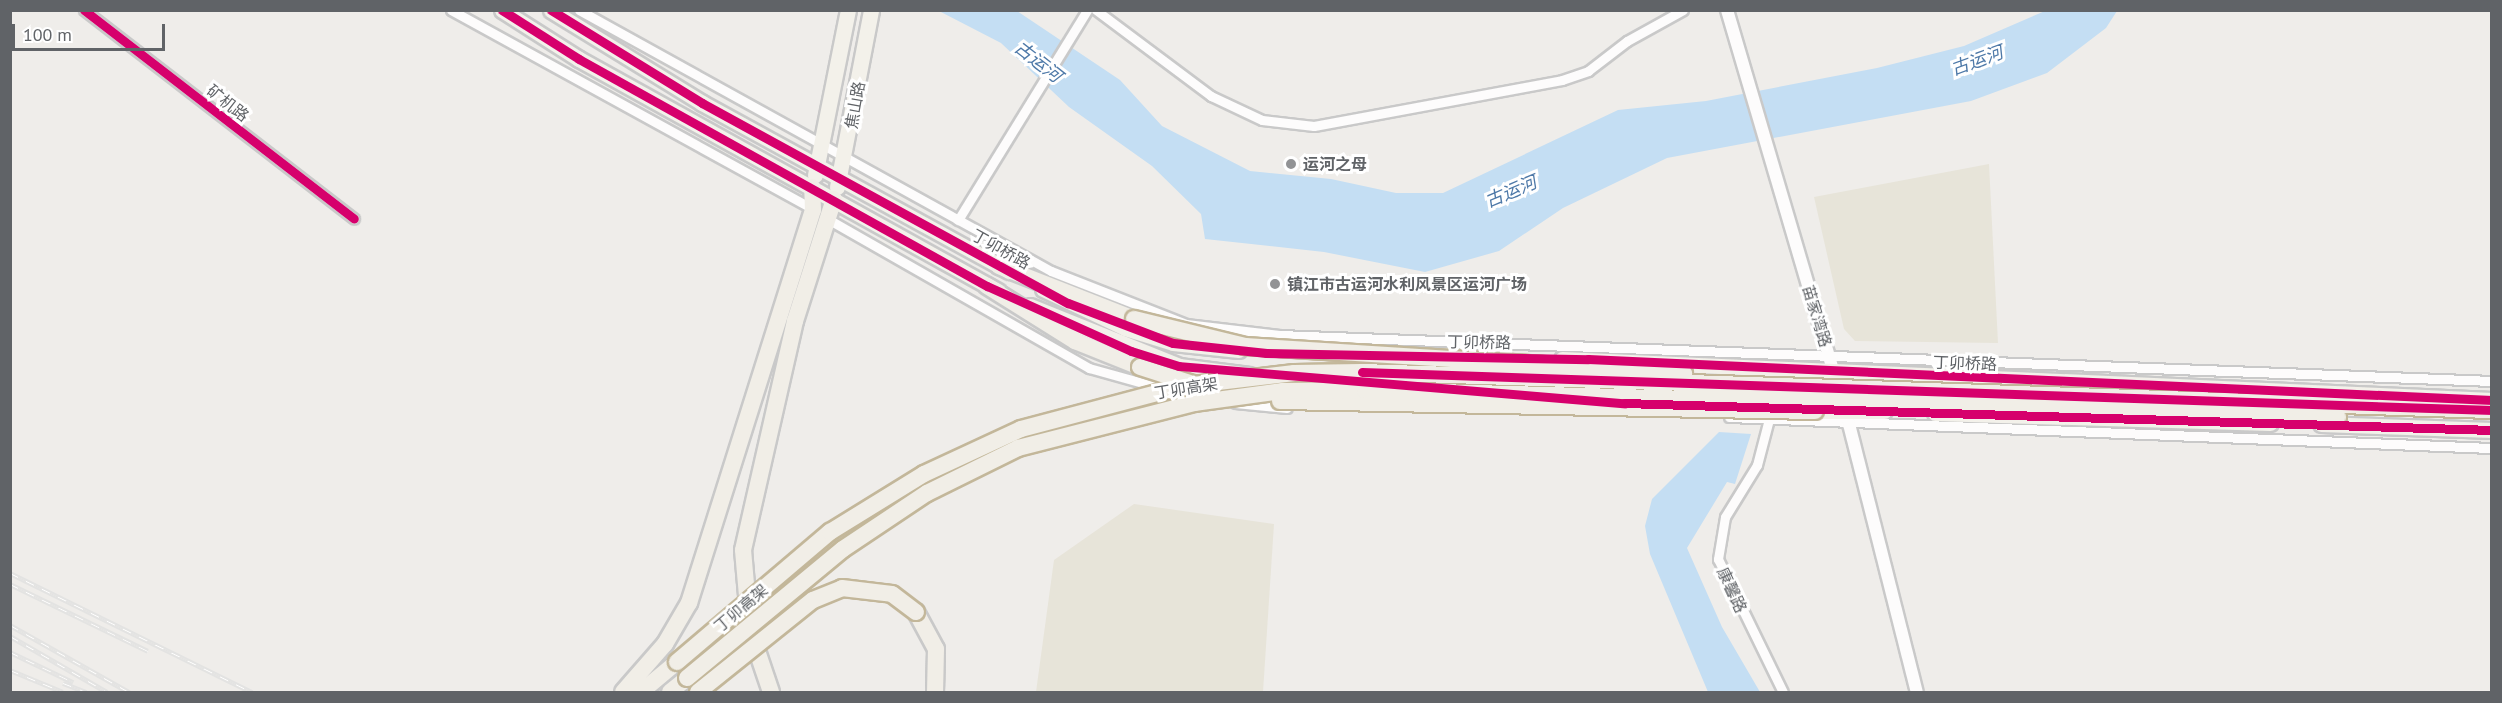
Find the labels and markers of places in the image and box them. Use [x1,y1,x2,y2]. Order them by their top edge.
place label: 运河之母 [1303,154,1367,174]
marker: 运河之母 [1284,157,1298,171]
place label: 镇江市古运河水利风景区运河广场 [1287,274,1527,294]
marker: 镇江市古运河水利风景区运河广场 [1268,277,1282,291]

